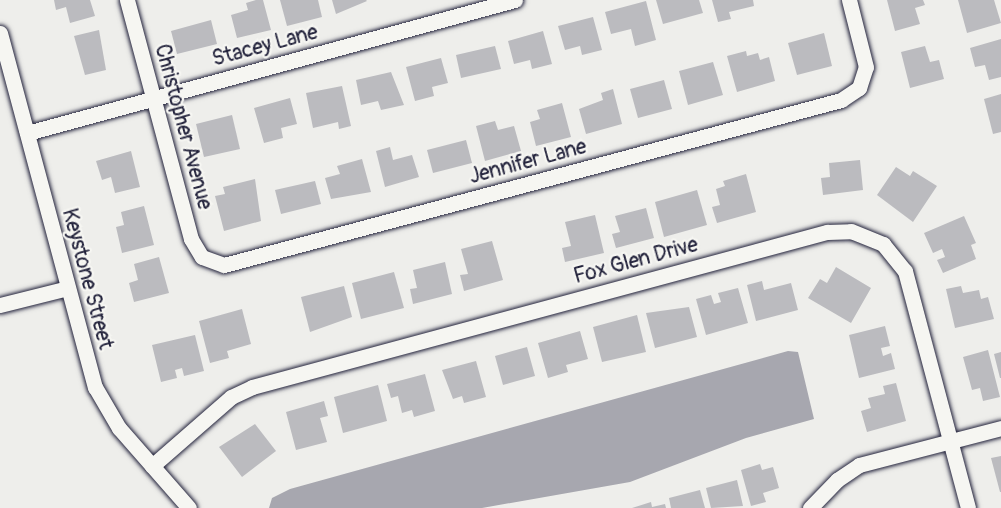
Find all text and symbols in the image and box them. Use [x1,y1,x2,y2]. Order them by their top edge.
street label: Stacey Lane [209,20,321,72]
street label: Christopher Avenue [149,42,217,212]
street label: Jennifer Lane [467,134,589,190]
street label: Keystone Street [56,206,118,352]
street label: Fox Glen Drive [571,232,701,290]

